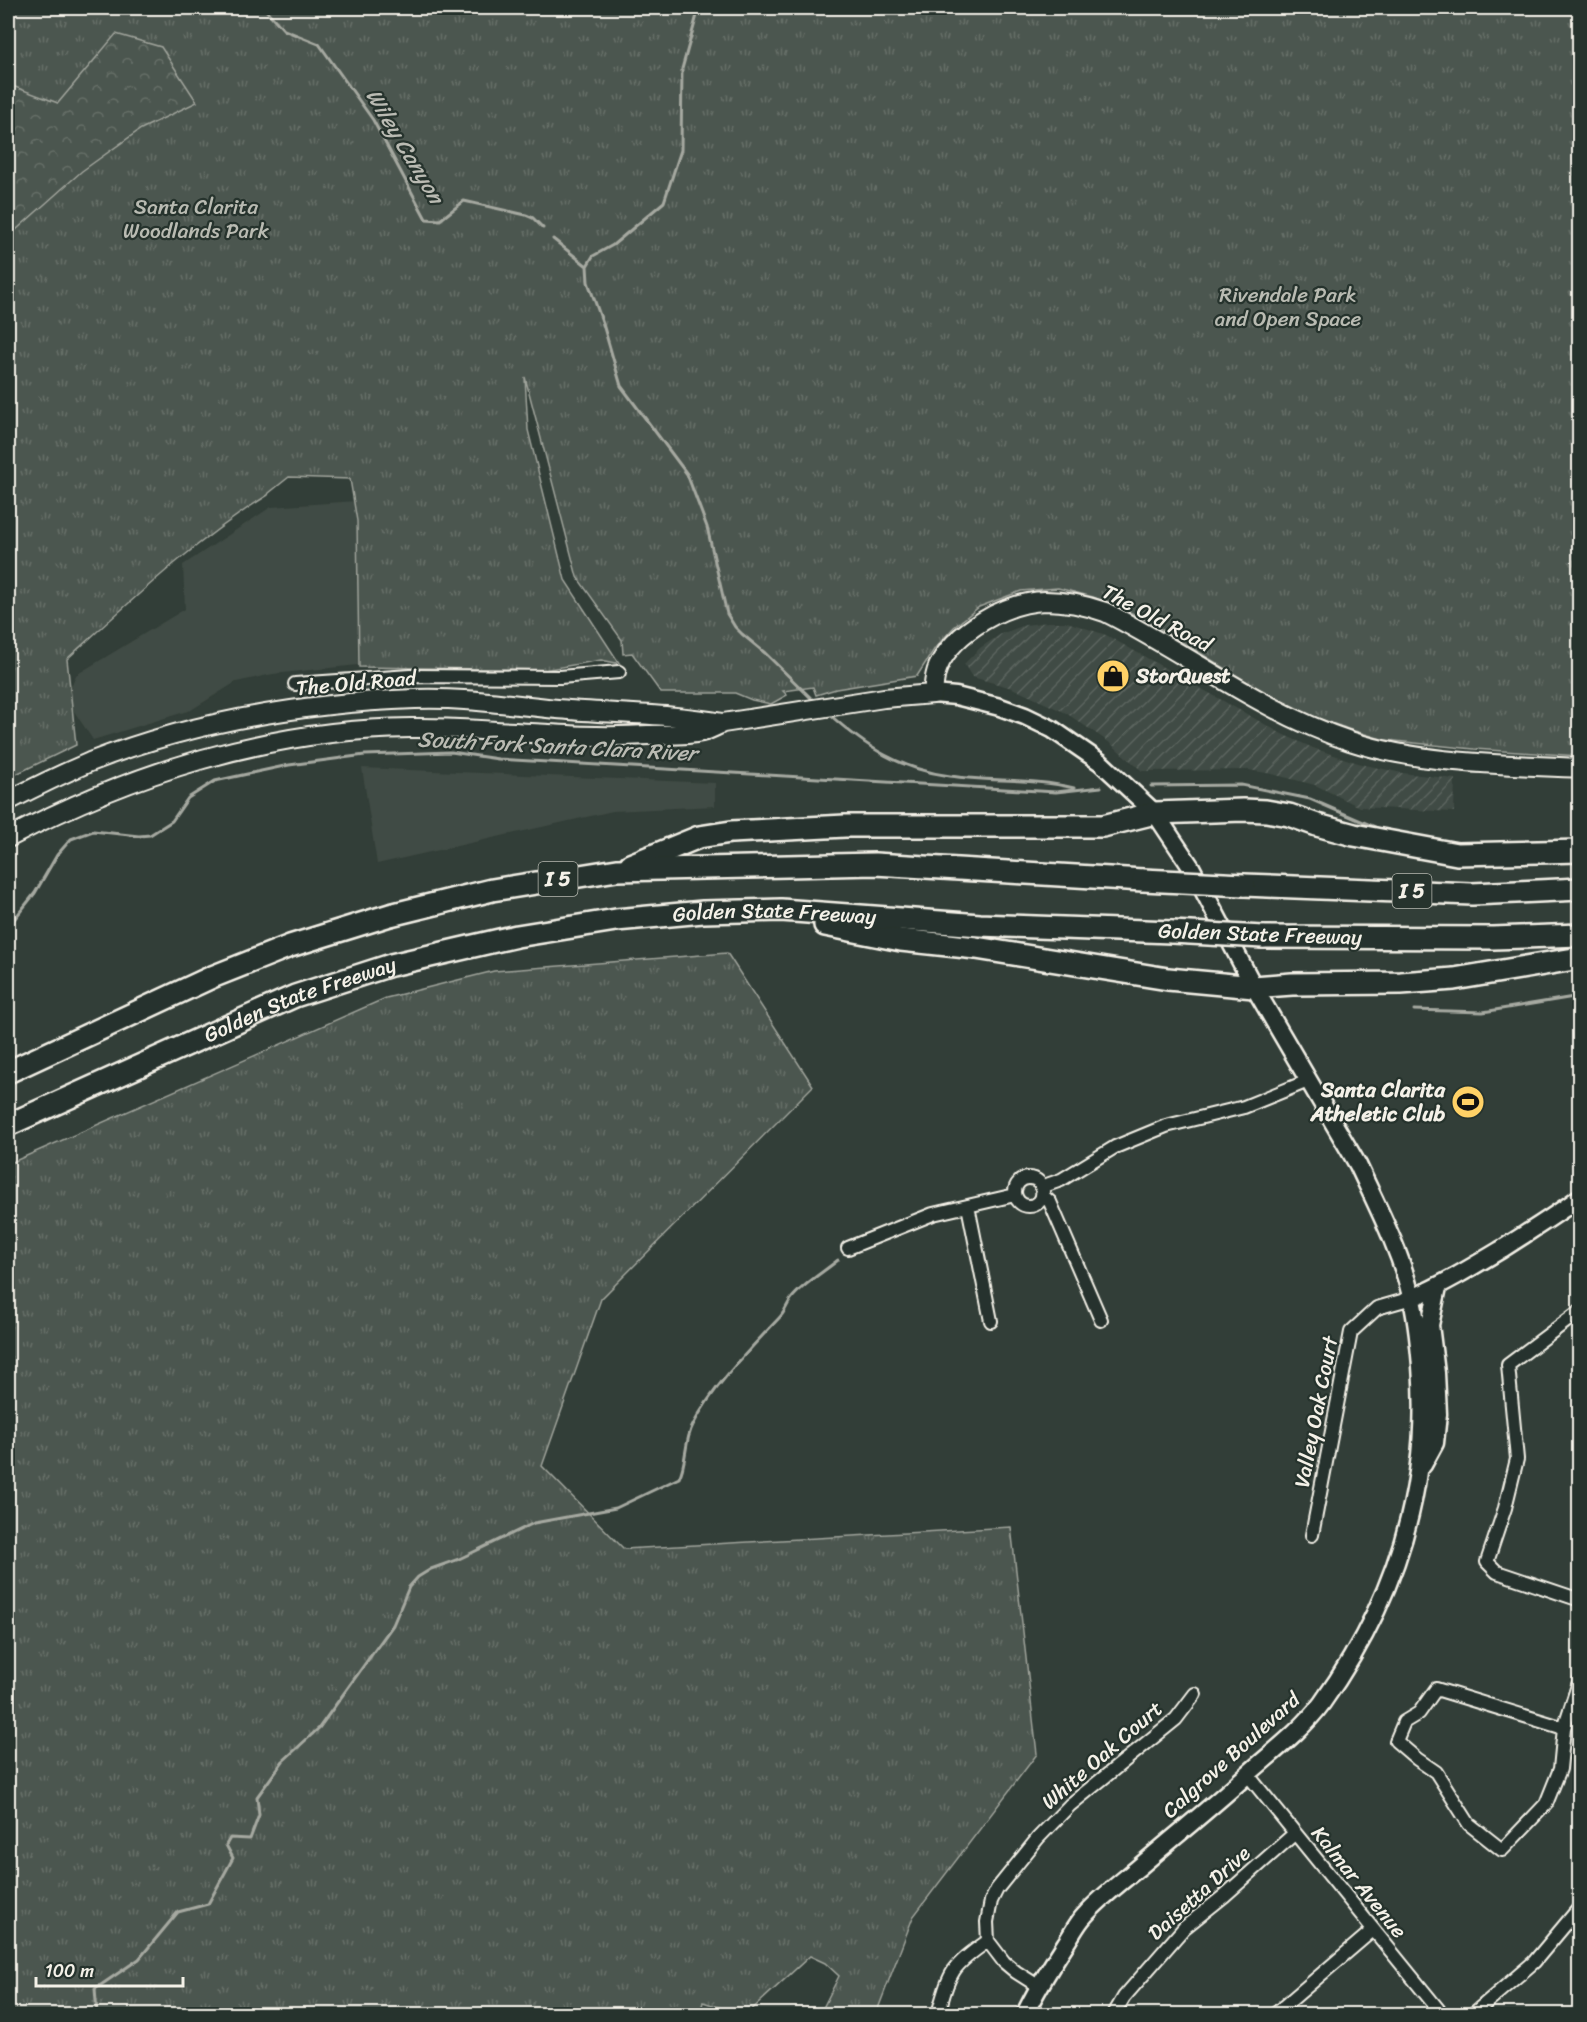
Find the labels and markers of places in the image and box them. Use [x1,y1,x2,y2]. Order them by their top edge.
place label: StorQuest [1135,657,1231,695]
shop icon: StorQuest [1095,658,1131,694]
place label: Santa Clarita Atheletic Club [1310,1071,1446,1133]
sports icon: Santa Clarita Atheletic Club [1450,1084,1486,1120]

